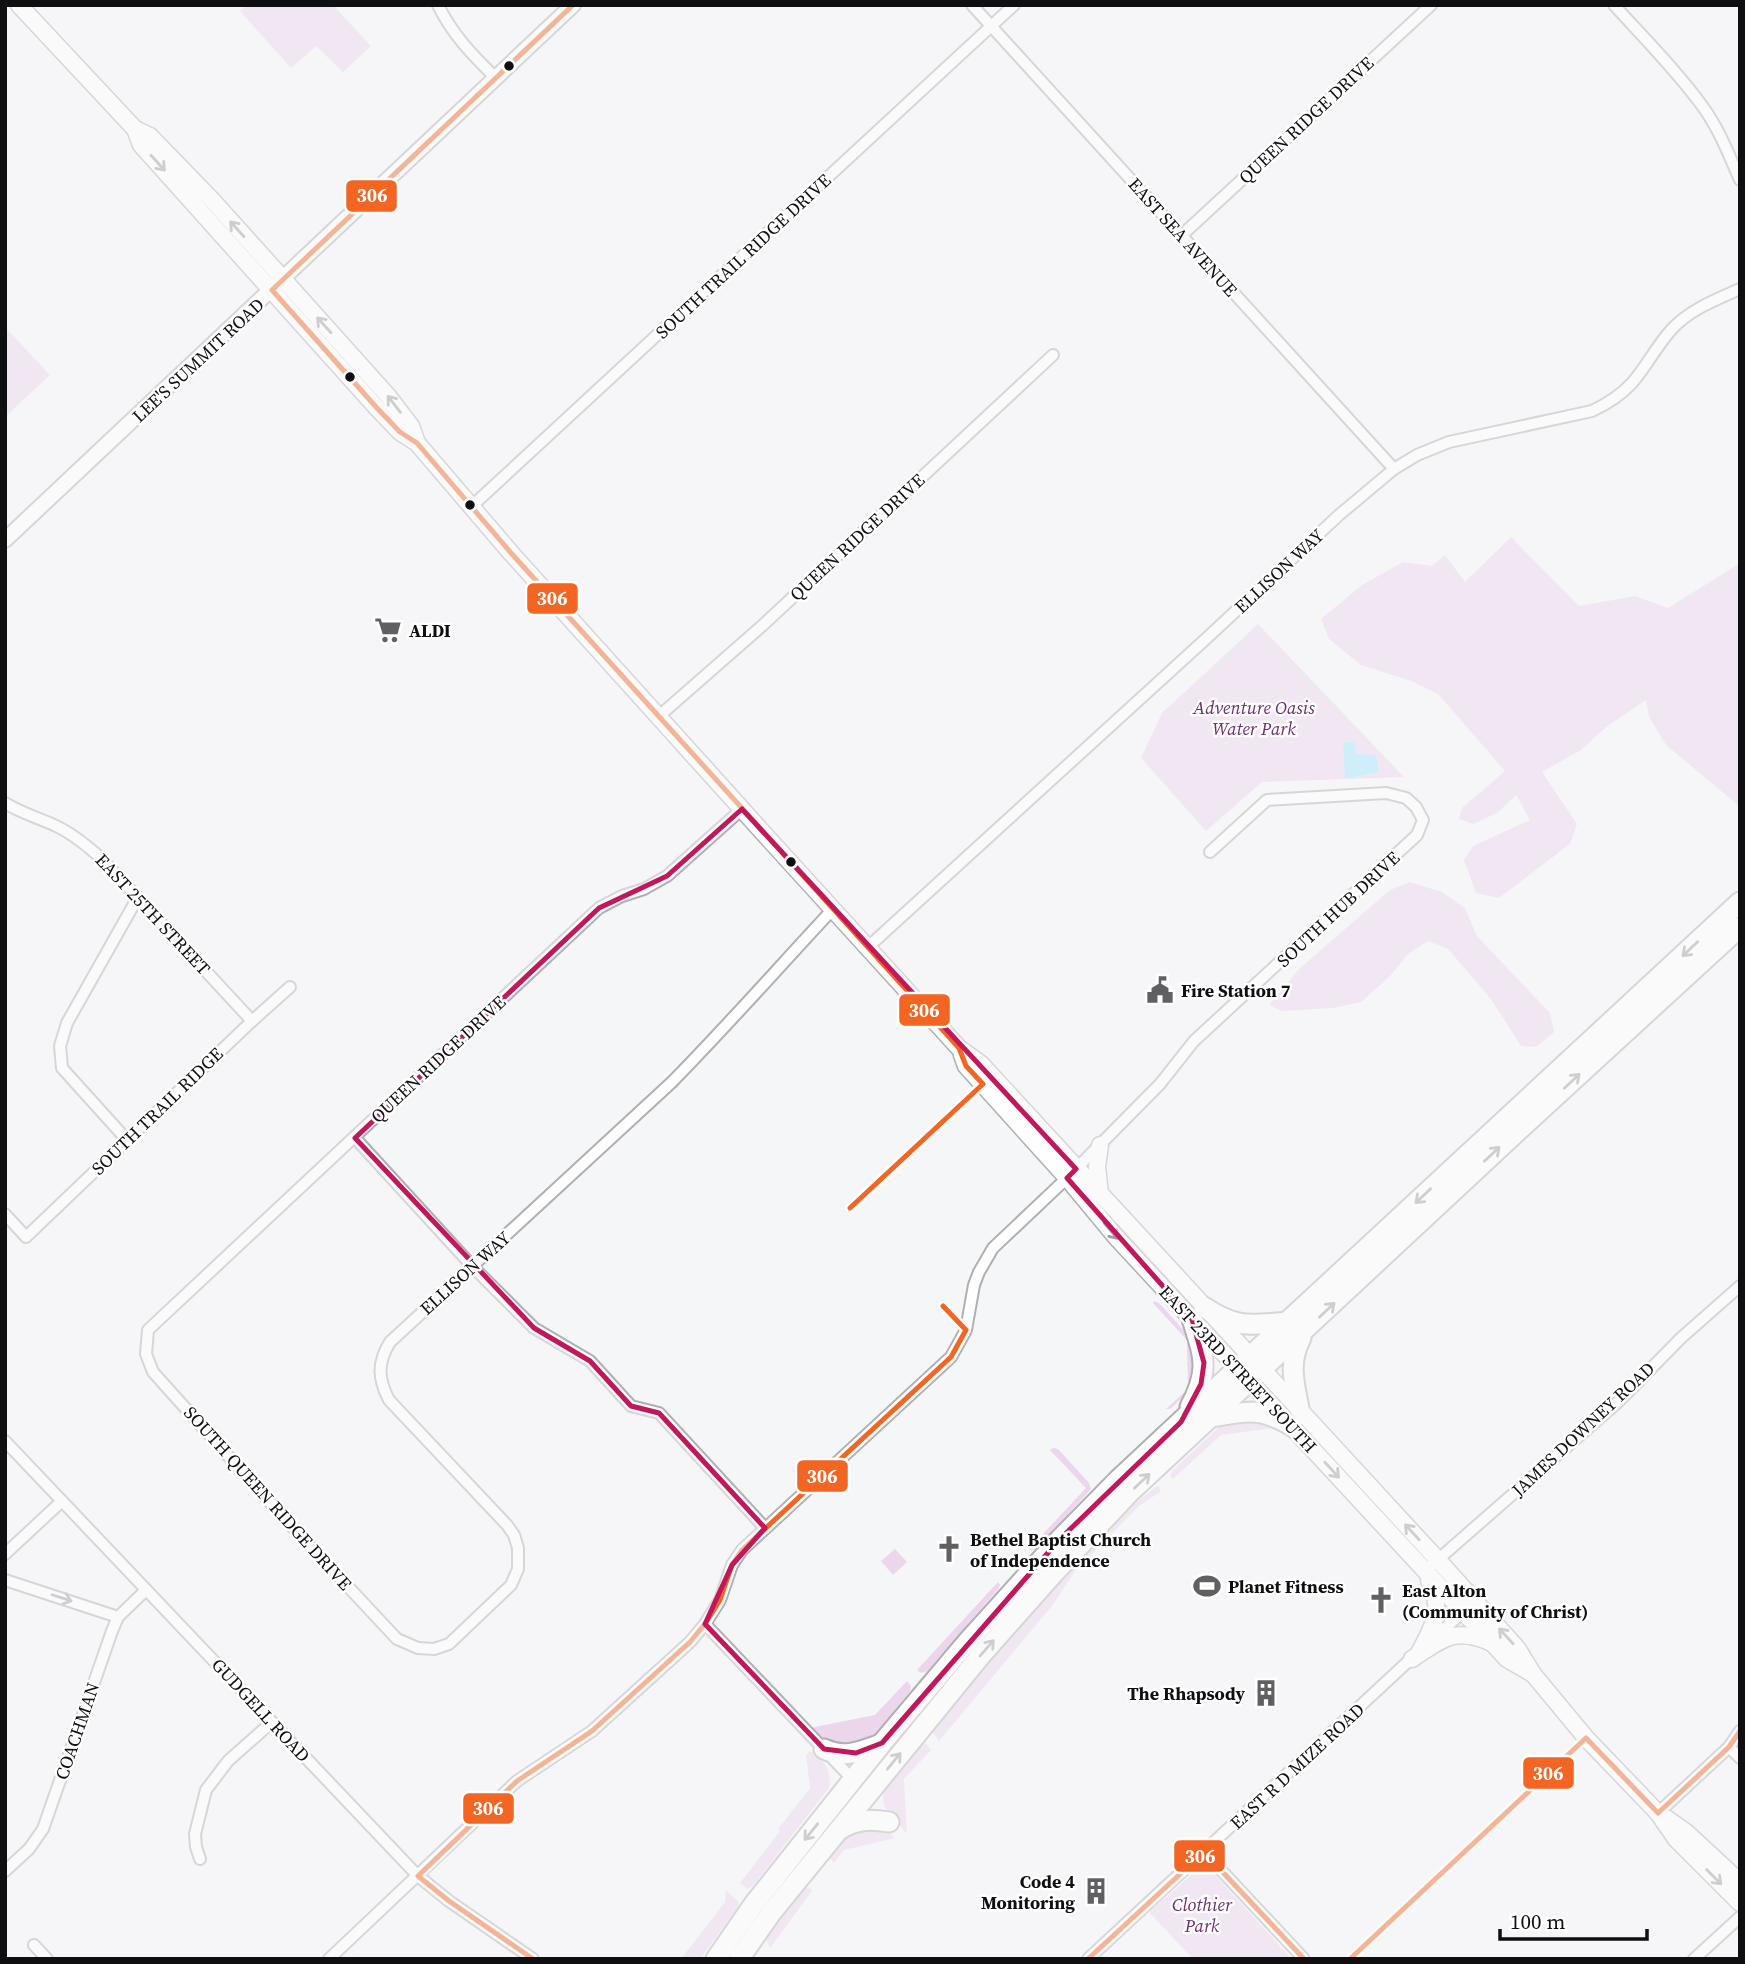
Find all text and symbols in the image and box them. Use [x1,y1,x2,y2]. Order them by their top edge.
street label: QUEEN RIDGE DRIVE [1233,51,1379,189]
unlabelled marker [502,59,516,73]
one-way arrow [150,154,166,172]
street label: SOUTH TRAIL RIDGE DRIVE [650,168,836,344]
street label: EAST SEA AVENUE [1123,172,1243,302]
line badge: 306 [345,179,398,213]
text: 306 [357,182,387,208]
one-way arrow [229,221,246,238]
street label: LEE'S SUMMIT ROAD [127,292,269,428]
one-way arrow [316,316,332,334]
unlabelled marker [343,370,357,384]
one-way arrow [387,395,402,414]
street label: QUEEN RIDGE DRIVE [784,468,930,606]
unlabelled marker [463,498,477,512]
street label: ELLISON WAY [1229,523,1330,619]
line badge: 306 [526,582,579,615]
text: 306 [537,585,567,611]
supermarket icon: ALDI [373,615,403,645]
place label: ALDI [409,618,451,643]
park label: Adventure Oasis Water Park [1192,695,1315,741]
street label: SOUTH HUB DRIVE [1271,845,1405,973]
street label: EAST 25TH STREET [90,848,216,980]
unlabelled marker [784,855,798,869]
one-way arrow [1682,940,1699,957]
public building icon: Fire Station 7 [1145,975,1175,1005]
place label: Fire Station 7 [1181,978,1291,1003]
street label: QUEEN RIDGE DRIVE [365,990,511,1128]
line badge: 306 [898,993,951,1027]
text: 306 [909,997,939,1023]
street label: SOUTH TRAIL RIDGE [86,1042,228,1180]
one-way arrow [1563,1072,1580,1089]
one-way arrow [1484,1146,1501,1163]
one-way arrow [1415,1187,1432,1204]
one-way arrow [1103,1221,1119,1239]
street label: ELLISON WAY [414,1225,516,1320]
street label: EAST 23RD STREET SOUTH [1154,1280,1322,1458]
one-way arrow [1318,1302,1336,1318]
street label: JAMES DOWNEY ROAD [1505,1356,1660,1503]
street label: SOUTH QUEEN RIDGE DRIVE [178,1400,358,1596]
line badge: 306 [796,1459,849,1493]
one-way arrow [1324,1461,1340,1479]
text: 306 [807,1463,837,1489]
one-way arrow [1133,1473,1150,1490]
one-way arrow [1404,1524,1421,1541]
place label: Bethel Baptist Church of Independence [970,1527,1151,1573]
church icon: Bethel Baptist Church of Independence [934,1534,964,1564]
sports icon: Planet Fitness [1192,1571,1222,1601]
place label: Planet Fitness [1228,1574,1344,1599]
place label: East Alton (Community of Christ) [1402,1578,1588,1624]
church icon: East Alton (Community of Christ) [1366,1585,1396,1615]
one-way arrow [50,1593,72,1606]
one-way arrow [1498,1627,1514,1645]
one-way arrow [979,1639,995,1657]
street label: GUDGELL ROAD [206,1653,316,1767]
building icon: The Rhapsody [1251,1678,1281,1708]
street label: COACHMAN [49,1679,105,1783]
place label: The Rhapsody [1127,1681,1245,1706]
street label: EAST R D MIZE ROAD [1224,1697,1370,1835]
one-way arrow [886,1752,901,1770]
line badge: 306 [1522,1756,1575,1790]
text: 306 [1533,1760,1563,1786]
line badge: 306 [462,1792,515,1825]
text: 306 [473,1795,503,1821]
one-way arrow [803,1823,818,1841]
line badge: 306 [1173,1839,1226,1873]
text: 306 [1185,1843,1215,1869]
one-way arrow [1705,1868,1722,1885]
place label: Code 4 Monitoring [981,1869,1075,1915]
building icon: Code 4 Monitoring [1081,1876,1111,1906]
park label: Clothier Park [1172,1892,1233,1938]
scale bar [1500,1898,1647,1942]
text: 100 m [1510,1907,1565,1936]

